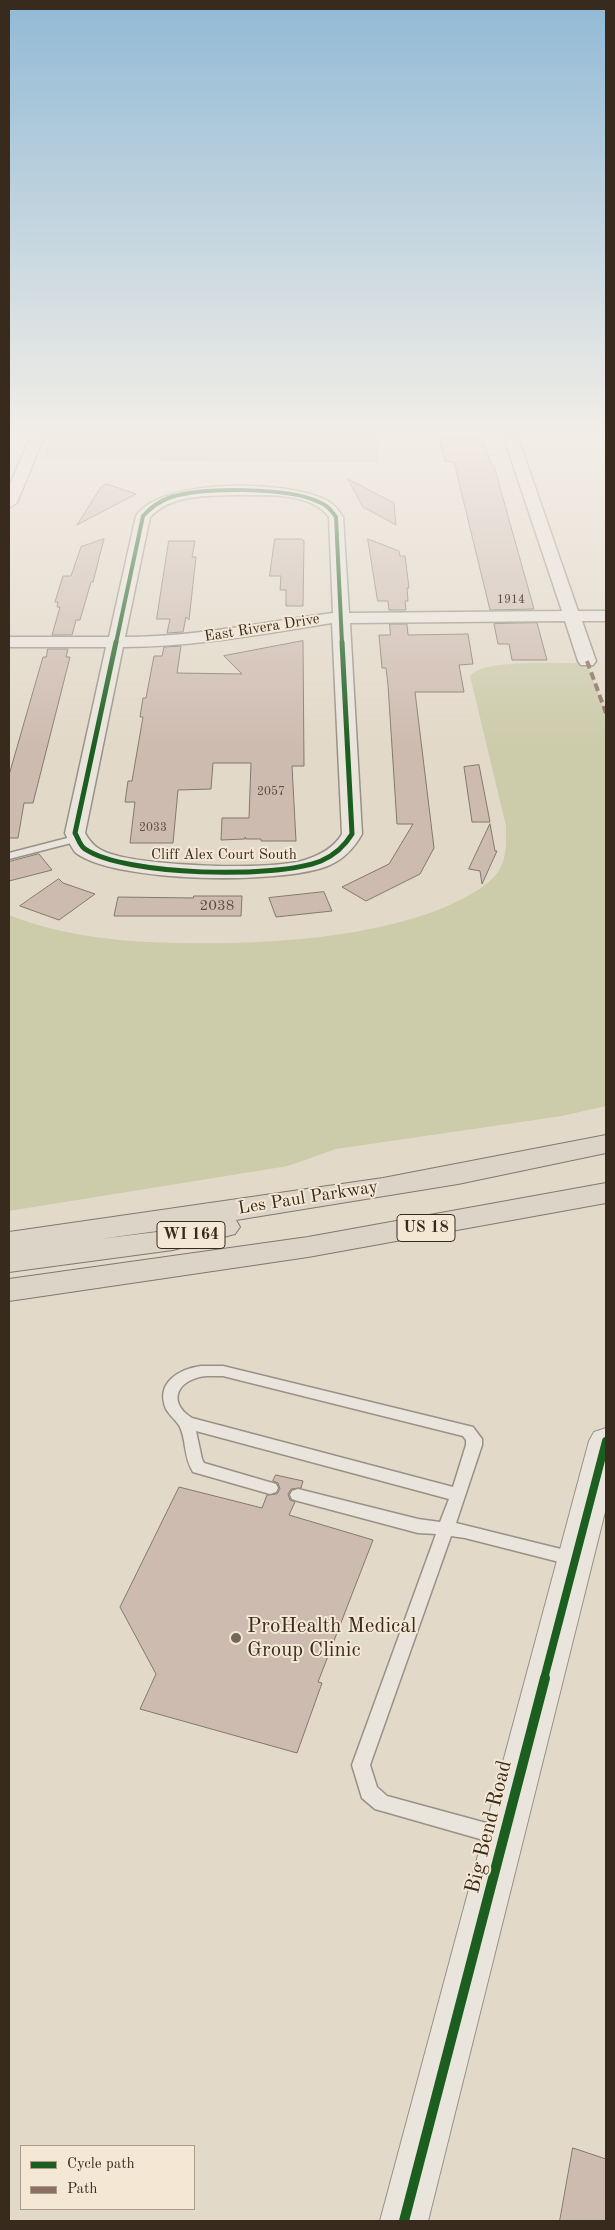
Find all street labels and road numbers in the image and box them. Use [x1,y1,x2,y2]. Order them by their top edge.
street label: East Rivera Drive [203,610,321,646]
street label: Cliff Alex Court South [151,846,297,864]
street label: Les Paul Parkway [236,1176,380,1220]
road number: US 18 [397,1214,455,1242]
road number: WI 164 [157,1222,225,1248]
street label: Big Bend Road [460,1758,518,1896]

